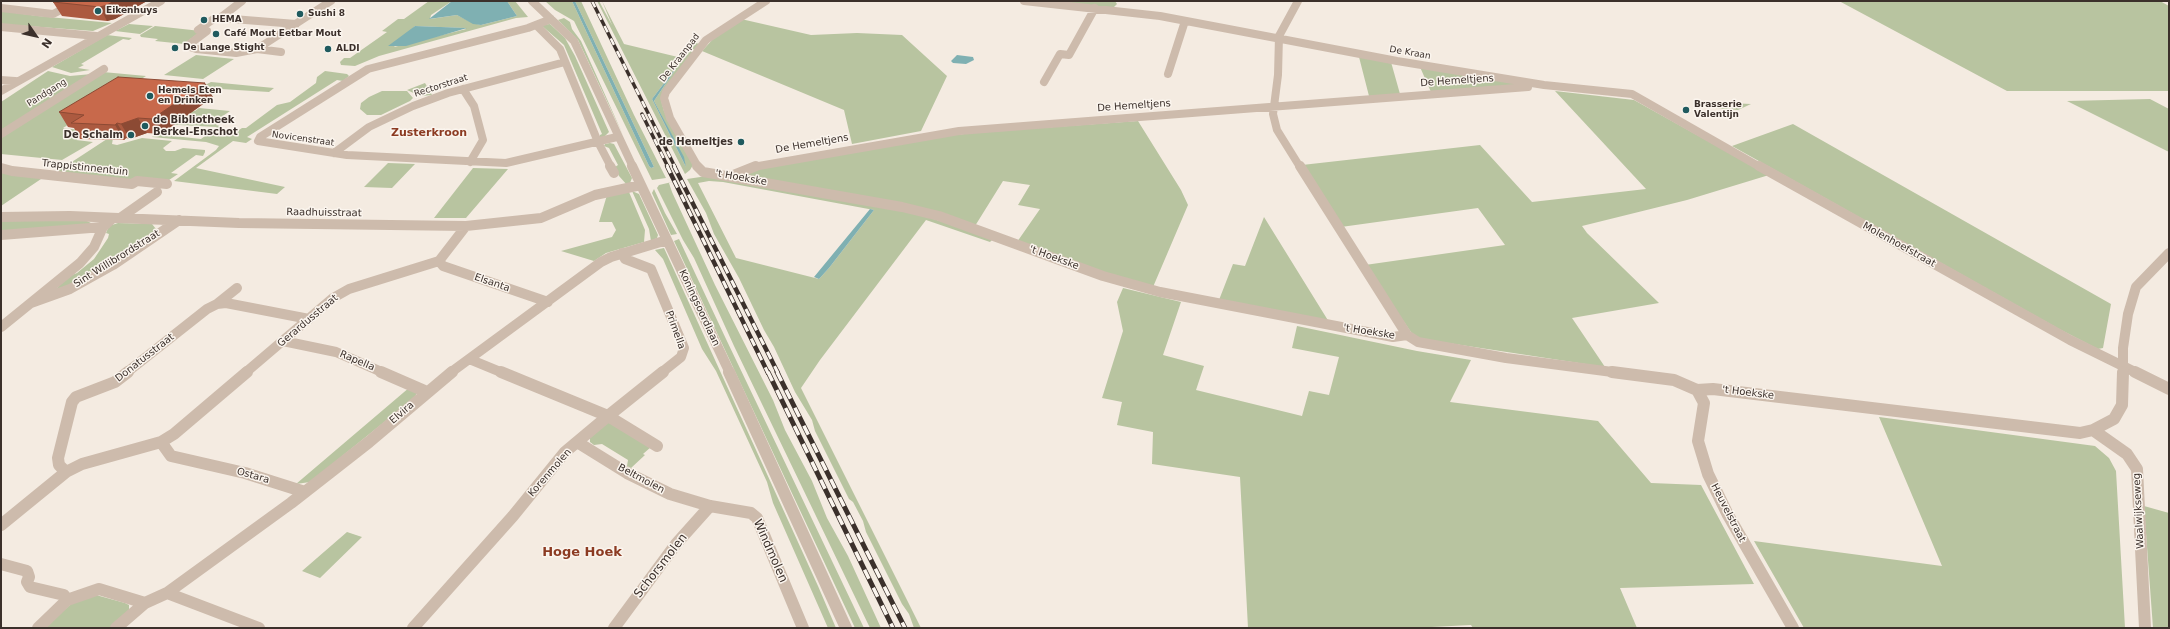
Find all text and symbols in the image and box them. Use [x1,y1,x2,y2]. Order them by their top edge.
marker: Eikenhuys [93,6,103,16]
place label: Eikenhuys [106,6,158,16]
marker: Sushi 8 [295,9,305,19]
place label: Sushi 8 [308,9,345,19]
marker: HEMA [199,15,209,25]
place label: HEMA [212,15,242,25]
north arrow [16,16,56,56]
marker: Café Mout Eetbar Mout [211,29,221,39]
place label: Café Mout Eetbar Mout [224,29,341,39]
street label: De Kraanpad [658,32,702,84]
text: N [38,36,54,50]
marker: De Lange Stight [170,43,180,53]
place label: De Lange Stight [183,43,265,53]
marker: ALDI [323,44,333,54]
place label: ALDI [336,44,360,54]
street label: De Kraan [1389,44,1431,62]
street label: Rectorstraat [413,72,469,100]
street label: De Hemeltjens [1420,72,1494,90]
street label: Pandgang [25,77,69,109]
place label: Hemels Eten en Drinken [158,86,222,107]
marker: Hemels Eten en Drinken [145,91,155,101]
street label: De Hemeltjens [1097,97,1171,115]
place label: Brasserie Valentijn [1694,100,1742,121]
marker: Brasserie Valentijn [1681,105,1691,115]
place label: de Bibliotheek Berkel-Enschot [153,114,238,138]
marker: de Bibliotheek Berkel-Enschot [140,121,150,131]
district label: Zusterkroon [391,126,467,140]
place label: De Schalm [64,129,123,141]
street label: Novicenstraat [271,129,335,149]
marker: De Schalm [126,130,136,140]
street label: De Hemeltjens [775,132,849,156]
place label: de Hemeltjes [659,136,733,148]
marker: de Hemeltjes [736,137,746,147]
street label: Trappistinnentuin [41,157,129,179]
street label: 't Hoekske [714,168,768,188]
street label: Raadhuisstraat [286,206,362,220]
street label: Molenhoefstraat [1860,220,1938,270]
street label: Sint Willibrordstraat [72,228,162,290]
street label: 't Hoekske [1027,243,1081,273]
street label: Koningsoordlaan [676,268,722,348]
street label: Elsanta [473,271,511,295]
street label: Gerardusstraat [275,292,341,350]
street label: Primella [662,309,688,351]
street label: 't Hoekske [1342,322,1396,342]
street label: Donatusstraat [113,331,177,385]
street label: Rapella [338,348,376,374]
street label: 't Hoekske [1721,384,1775,402]
street label: Elvira [387,399,417,427]
street label: Korenmolen [526,447,574,499]
street label: Beltmolen [616,462,666,496]
street label: Ostara [235,466,271,486]
street label: Waalwijkseweg [2131,473,2147,549]
street label: Heuvelstraat [1708,482,1748,544]
street label: Windmolen [750,517,790,585]
street label: Schorsmolen [631,531,691,601]
district label: Hoge Hoek [542,545,622,561]

